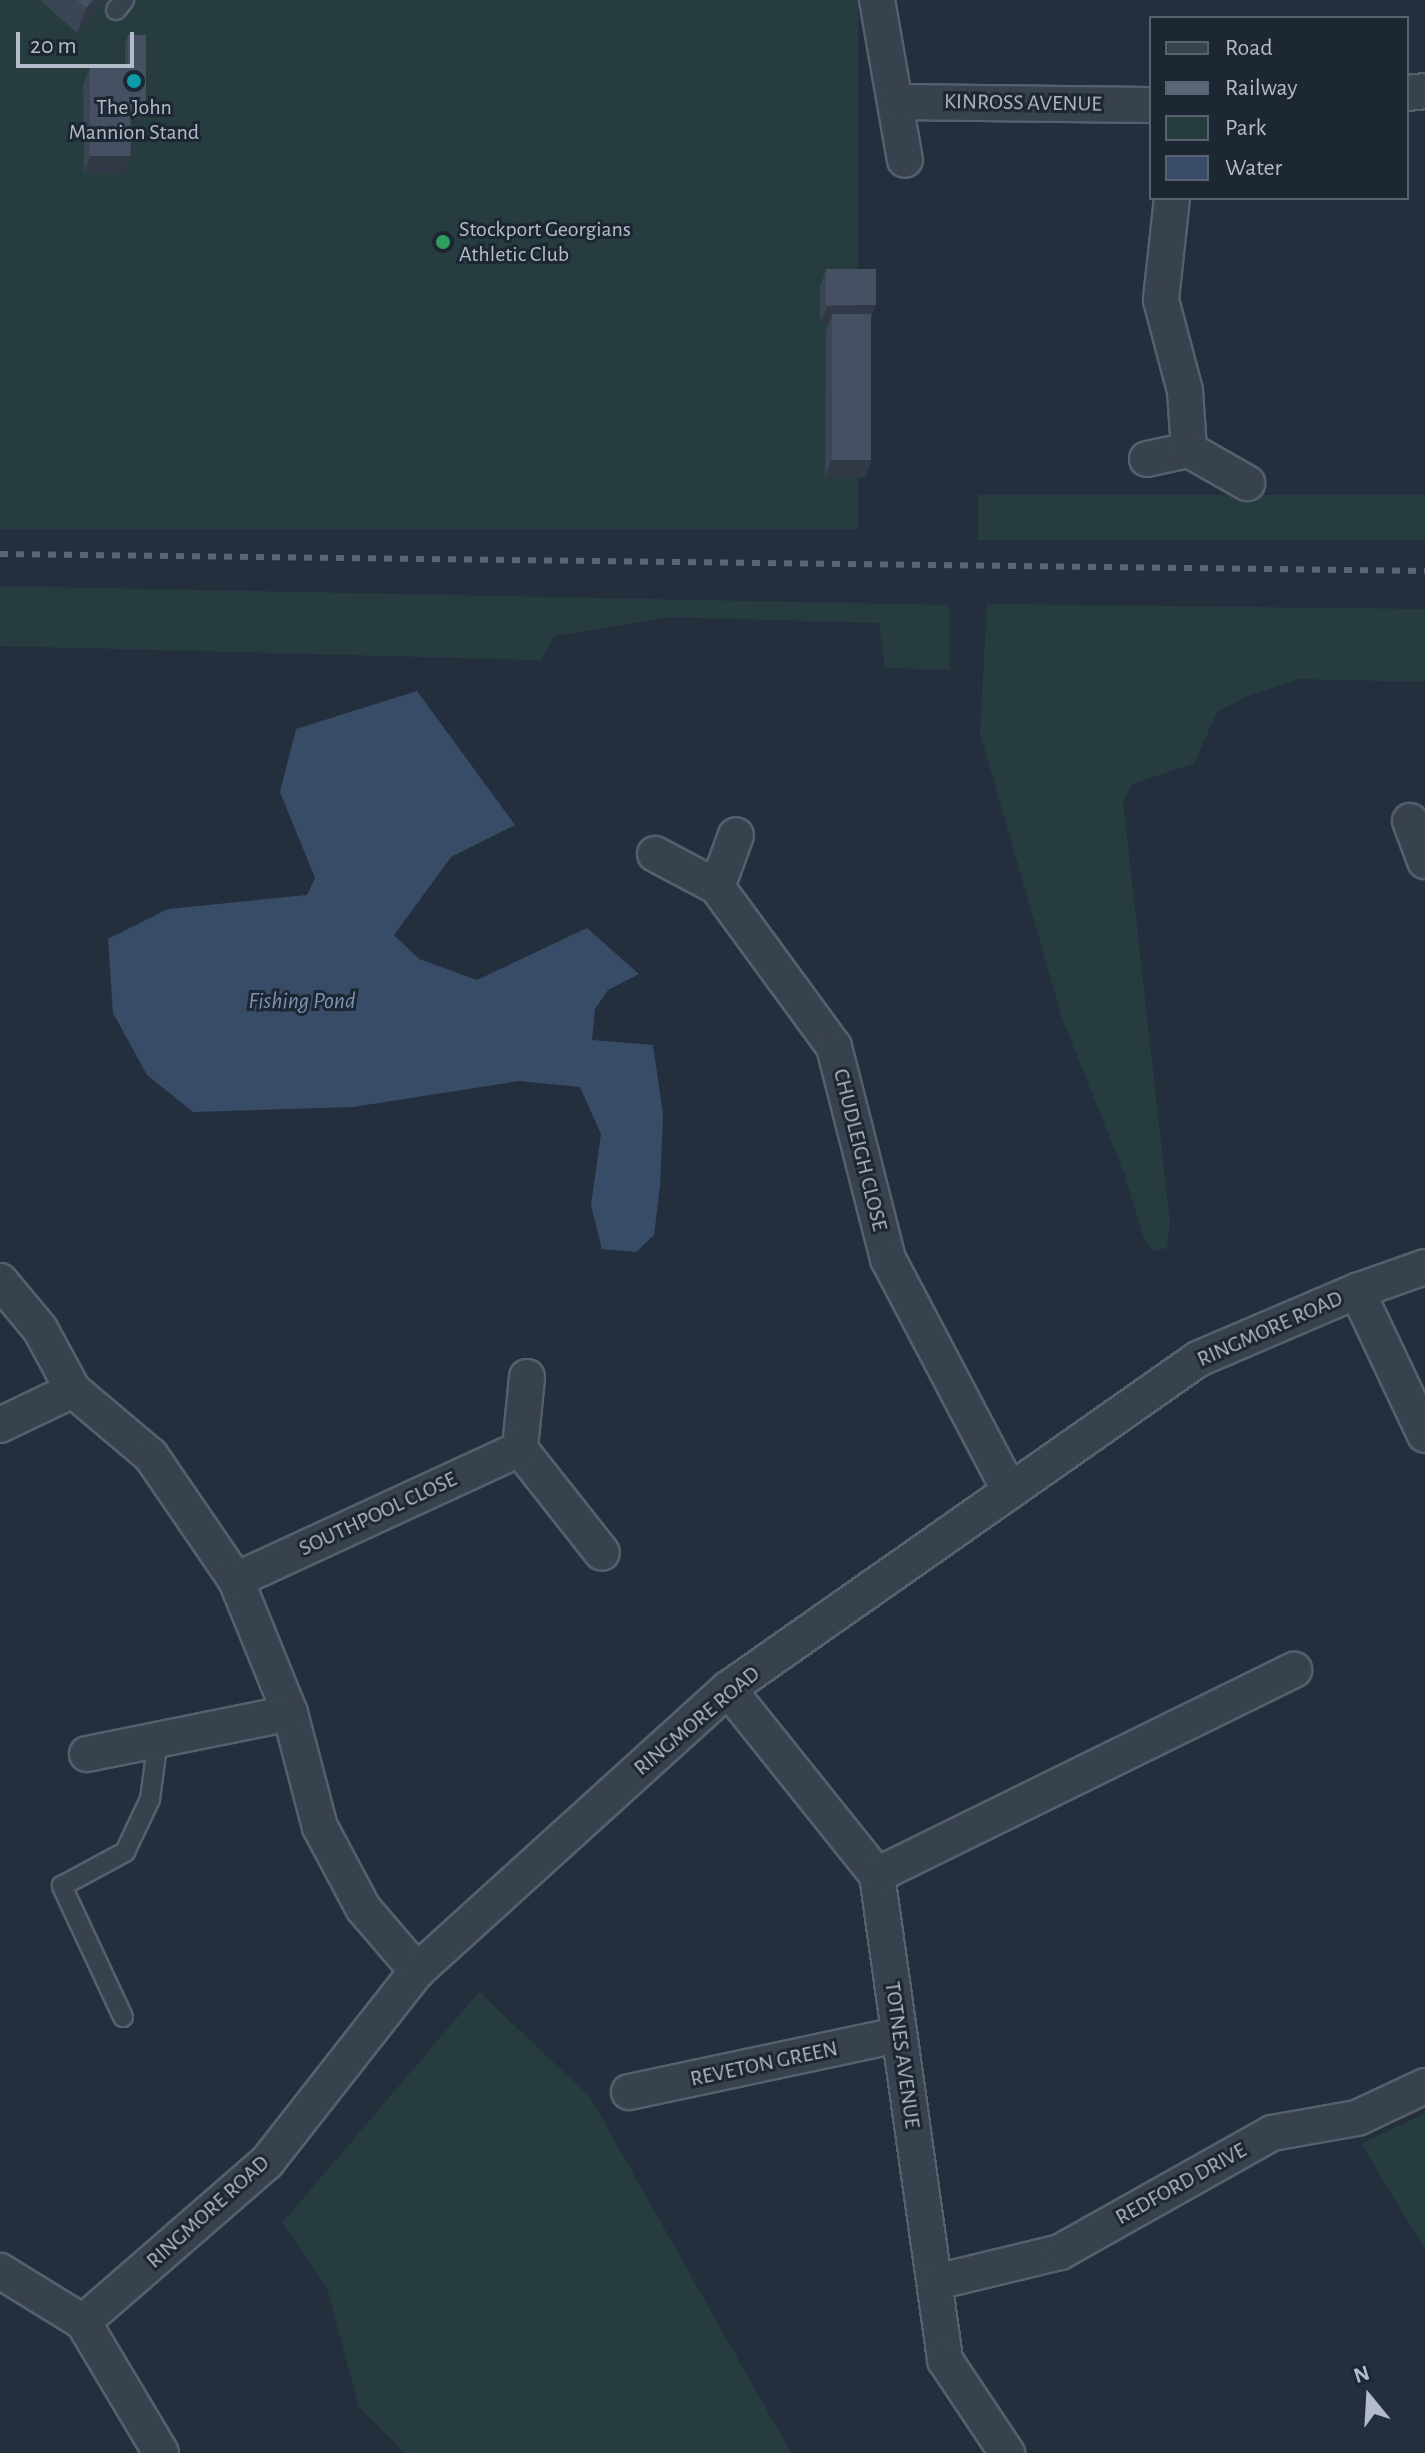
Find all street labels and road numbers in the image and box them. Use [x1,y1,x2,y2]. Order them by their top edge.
street label: KINROSS AVENUE [944,88,1102,118]
street label: CHUDLEIGH CLOSE [827,1066,893,1234]
street label: RINGMORE ROAD [1193,1285,1347,1373]
street label: SOUTHPOOL CLOSE [295,1466,461,1562]
street label: RINGMORE ROAD [629,1661,765,1781]
street label: TOTNES AVENUE [879,1980,925,2130]
street label: REVETON GREEN [688,2035,840,2093]
street label: REDFORD DRIVE [1111,2137,1251,2231]
street label: RINGMORE ROAD [141,2150,275,2274]

